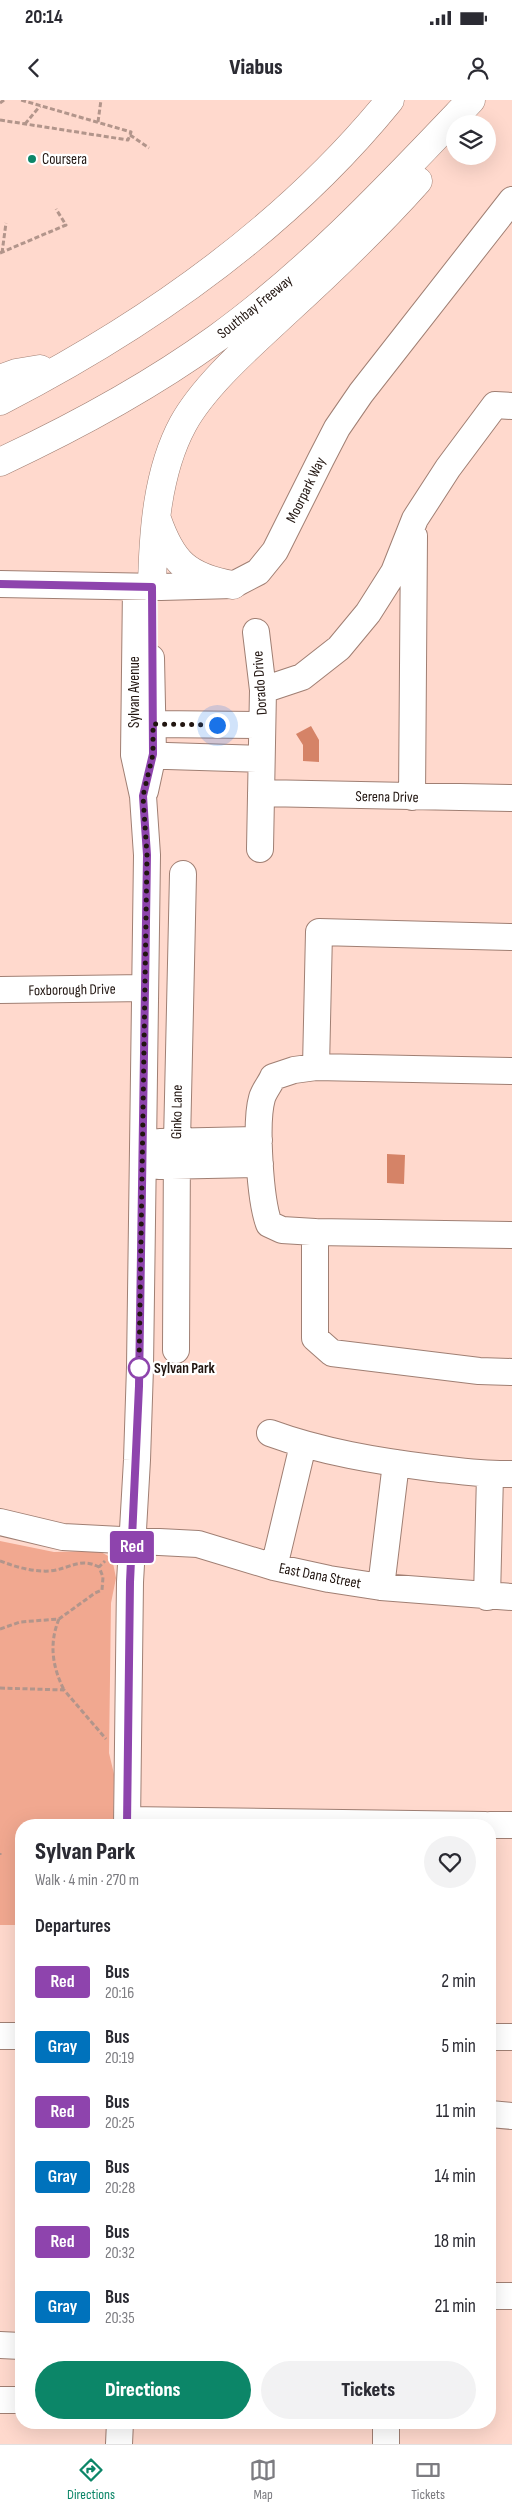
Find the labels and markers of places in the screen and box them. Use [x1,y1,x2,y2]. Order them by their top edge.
place label: Coursera [42,150,87,169]
marker: Coursera [26,153,38,165]
marker: Sylvan Park [128,1357,150,1379]
place label: Sylvan Park [154,1359,216,1378]

